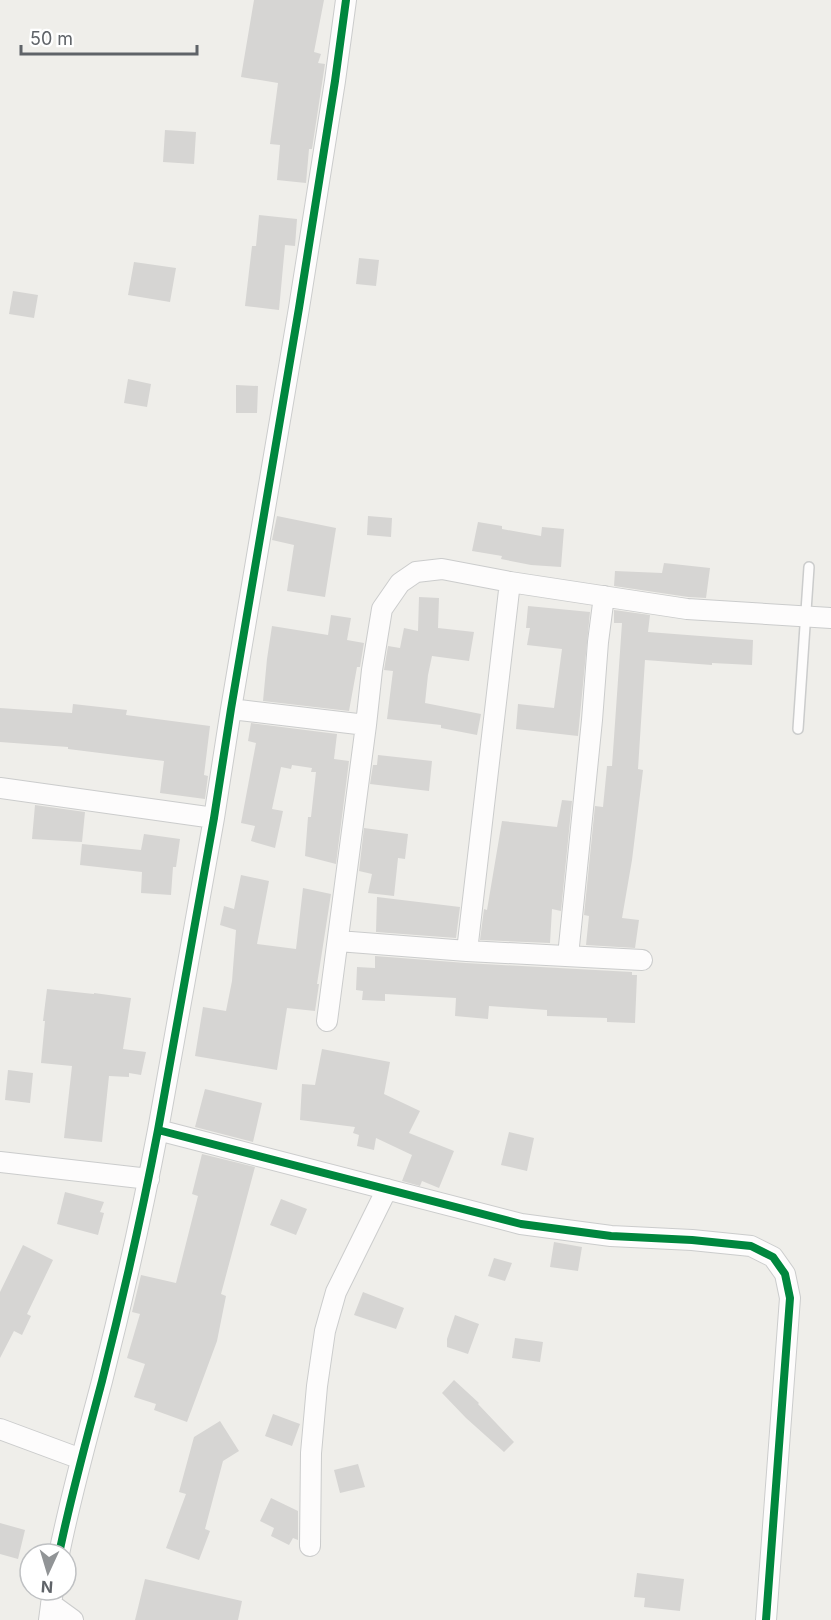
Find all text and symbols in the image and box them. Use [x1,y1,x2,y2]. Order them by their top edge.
scale bar [21,18,196,56]
text: 50 m [30,28,73,49]
north arrow [18,1542,78,1602]
text: N [40,1577,54,1597]

